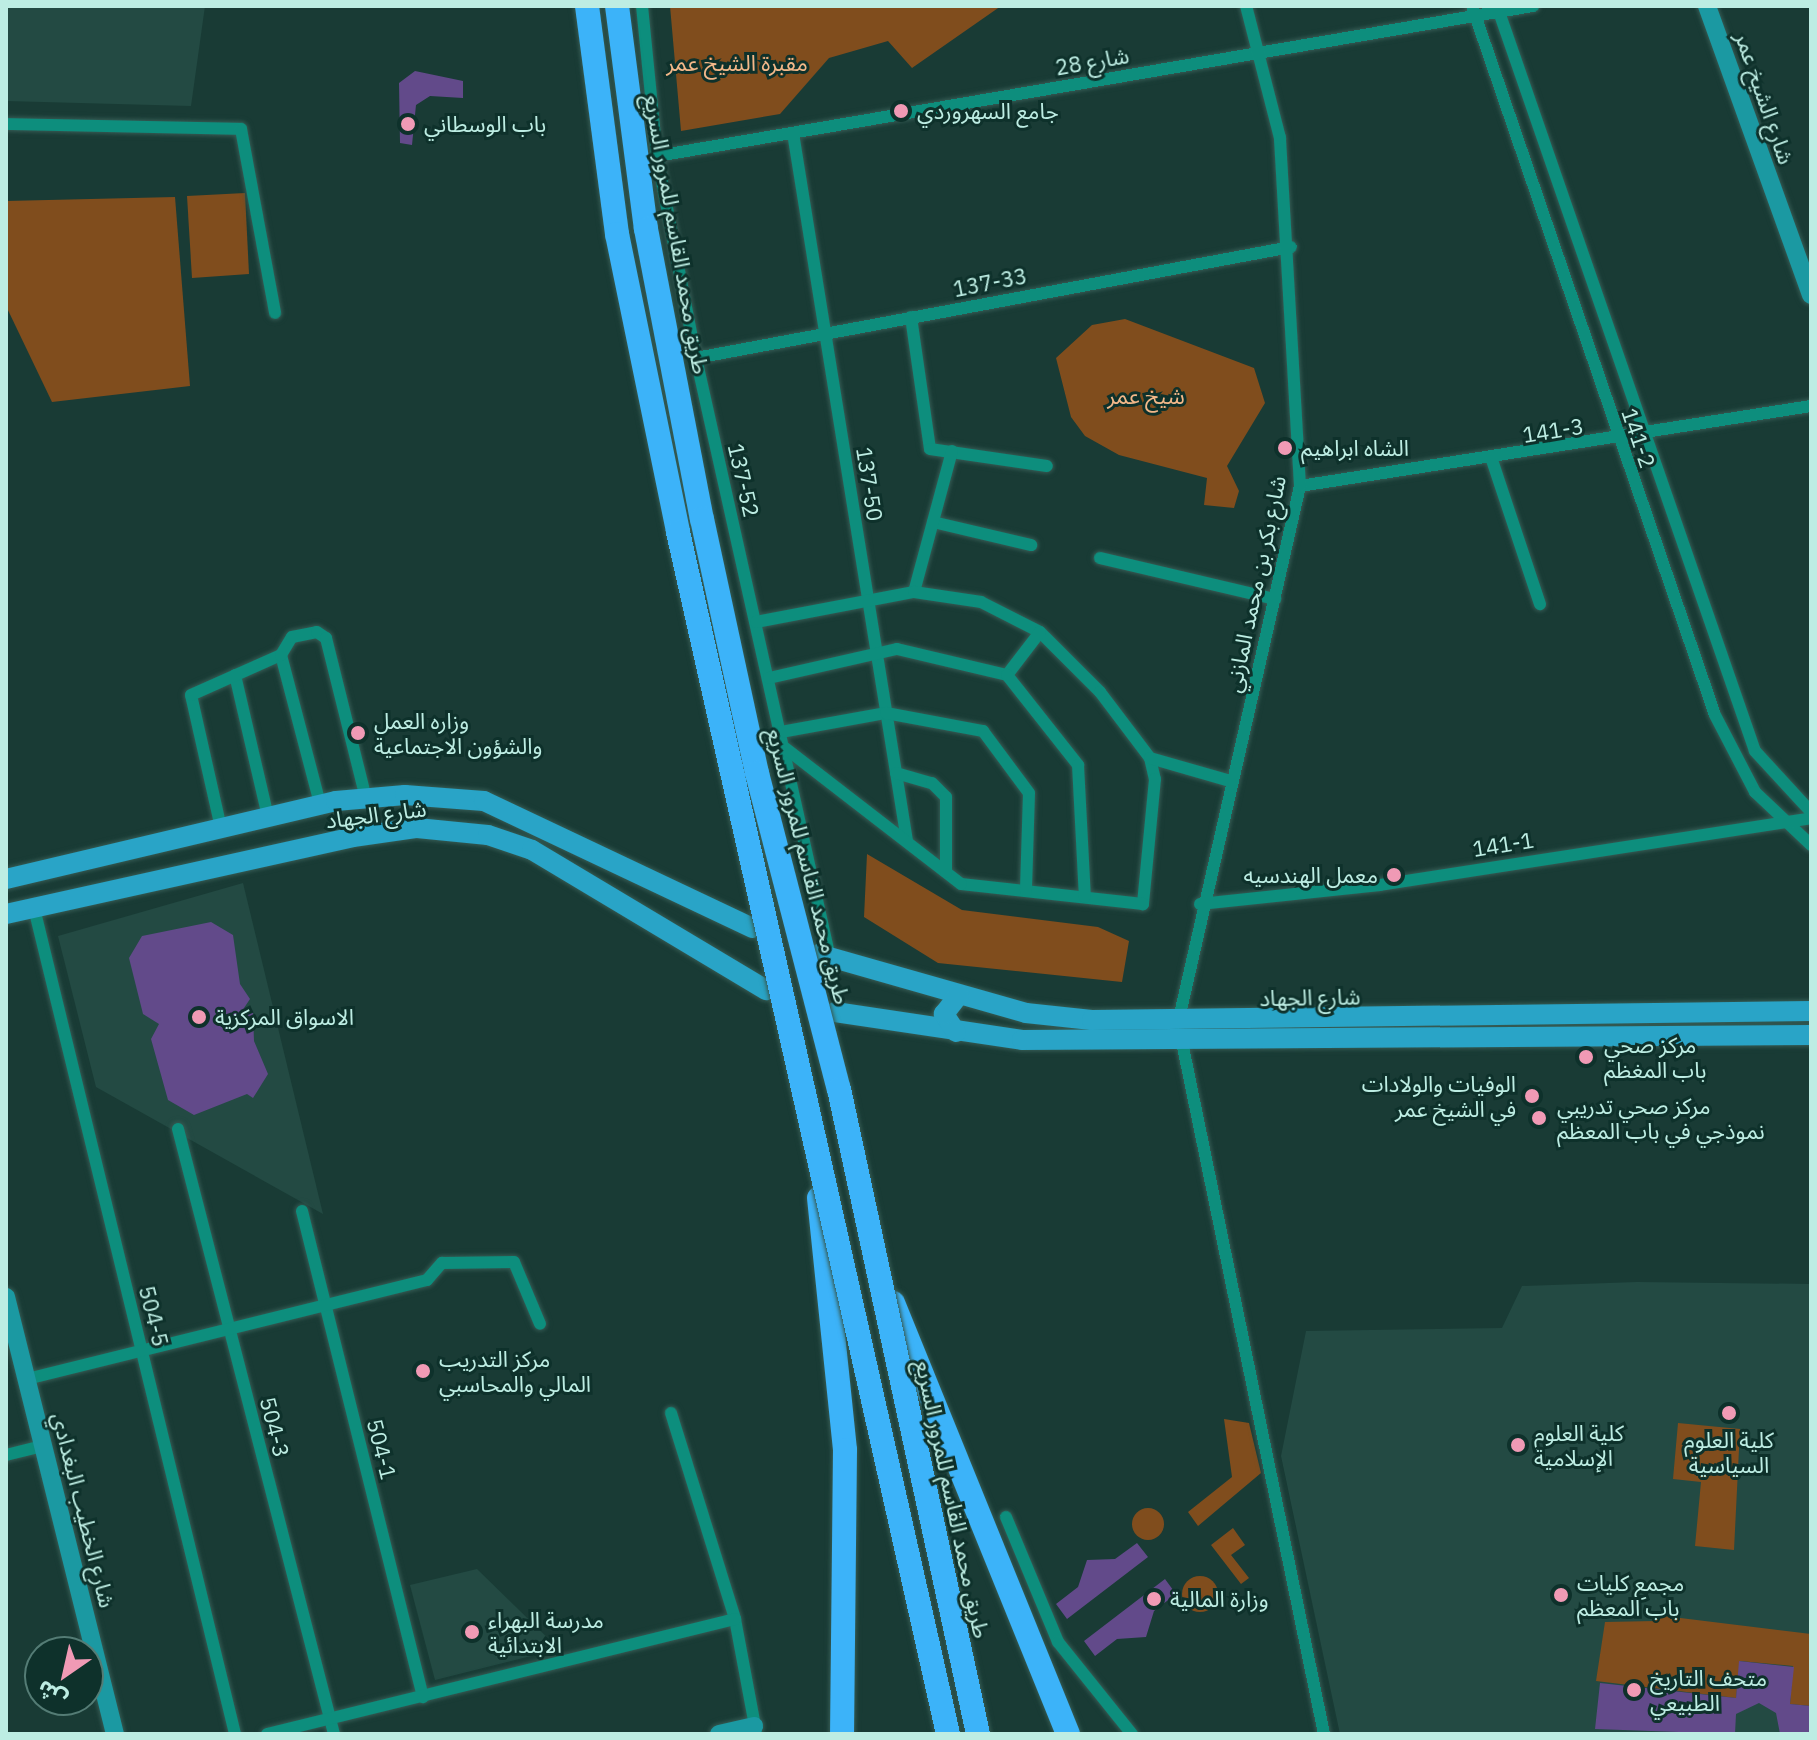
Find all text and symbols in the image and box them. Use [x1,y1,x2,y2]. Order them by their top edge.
street label: شارع الشيخ عمر [1730,29,1800,167]
street label: شارع 28 [1053,42,1131,80]
park label: مقبرة الشيخ عمر [666,50,808,76]
street label: طريق محمد القاسم للمرور السريع [639,92,715,376]
place label: جامع السهروردي [917,98,1059,124]
marker: جامع السهروردي [892,102,910,120]
place label: باب الوسطاني [424,111,546,137]
marker: باب الوسطاني [399,115,417,133]
street label: 137-33 [951,262,1029,302]
park label: شيخ عمر [1107,383,1185,409]
street label: 141-2 [1616,405,1662,471]
street label: 141-3 [1521,412,1585,448]
place label: الشاه ابراهيم [1301,435,1409,461]
marker: الشاه ابراهيم [1276,439,1294,457]
street label: 137-52 [723,441,765,519]
street label: 137-50 [851,445,889,523]
street label: شارع بكر بن محمد المازني [1219,473,1291,695]
place label: وزاره العمل والشؤون الاجتماعية [374,707,542,758]
marker: وزاره العمل والشؤون الاجتماعية [349,724,367,742]
street label: طريق محمد القاسم للمرور السريع [762,725,856,1007]
street label: شارع الجهاد [324,795,428,833]
street label: 141-1 [1471,826,1535,862]
place label: معمل الهندسيه [1244,862,1378,888]
marker: معمل الهندسيه [1385,866,1403,884]
street label: شارع الجهاد [1259,983,1361,1011]
place label: الاسواق المركزية [215,1004,354,1030]
marker: الاسواق المركزية [190,1008,208,1026]
place label: مركز صحي باب المغظم [1604,1031,1706,1082]
marker: مركز صحي باب المغظم [1575,1046,1597,1068]
place label: الوفيات والولادات في الشيخ عمر [1362,1070,1516,1122]
marker: الوفيات والولادات في الشيخ عمر [1523,1087,1541,1105]
place label: مركز صحي تدريبي نموذجي في باب المعظم [1557,1092,1765,1144]
marker: مركز صحي تدريبي نموذجي في باب المعظم [1528,1107,1550,1129]
street label: 504-5 [134,1283,174,1349]
place label: مركز التدريب المالي والمحاسبي [439,1345,591,1396]
street label: طريق محمد القاسم للمرور السريع [911,1358,995,1640]
marker: مركز التدريب المالي والمحاسبي [414,1362,432,1380]
street label: 504-3 [255,1394,295,1460]
marker: كلية العلوم السياسية [1720,1404,1738,1422]
street label: شارع الخطيب البغدادي [47,1410,121,1610]
street label: 504-1 [362,1416,402,1482]
place label: كلية العلوم الإسلامية [1534,1419,1624,1470]
place label: كلية العلوم السياسية [1684,1426,1774,1478]
marker: كلية العلوم الإسلامية [1509,1436,1527,1454]
place label: مجمع كليات باب المعظم [1577,1569,1684,1620]
place label: وزارة المالية [1170,1586,1269,1612]
marker: مجمع كليات باب المعظم [1552,1586,1570,1604]
marker: وزارة المالية [1145,1590,1163,1608]
place label: مدرسة البهراء الابتدائية [488,1606,604,1658]
marker: مدرسة البهراء الابتدائية [463,1623,481,1641]
north arrow [24,1636,104,1716]
place label: متحف التاريخ الطبيعي [1650,1664,1767,1716]
text: ش [31,1674,72,1715]
marker: متحف التاريخ الطبيعي [1625,1681,1643,1699]

